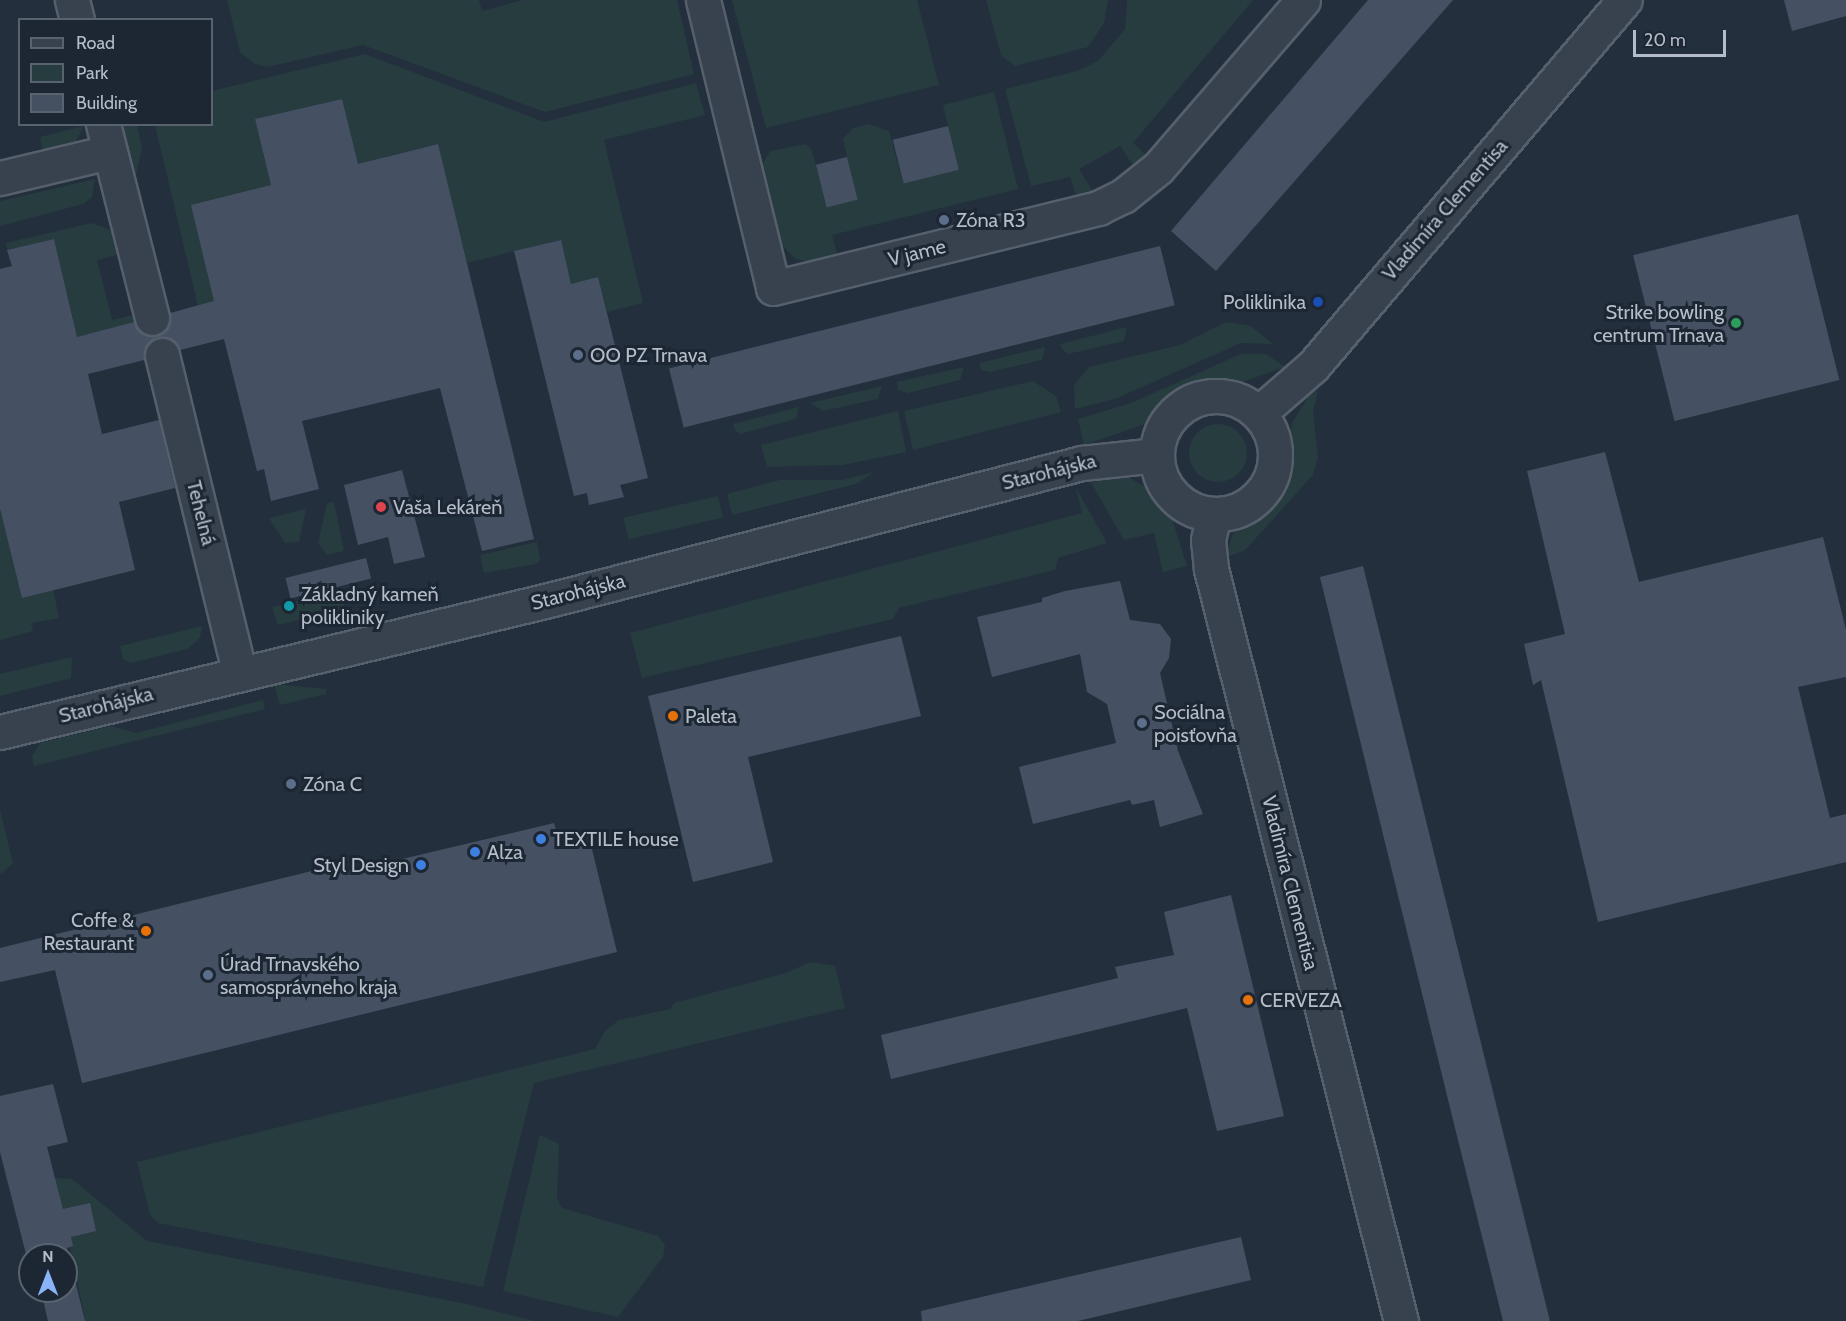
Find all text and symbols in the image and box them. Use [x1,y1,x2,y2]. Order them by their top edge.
legend [18,18,213,126]
scale bar [1636,18,1729,56]
text: 20 m [1644,29,1686,51]
text: Road [76,32,115,54]
text: Park [76,62,108,84]
text: Building [76,92,137,114]
street label: Vladimíra Clementisa [1377,135,1513,285]
place label: Zóna R3 [956,208,1026,232]
marker: Zóna R3 [937,213,951,227]
street label: V jame [886,234,948,272]
place label: Poliklinika [1223,290,1306,314]
marker: Poliklinika [1311,295,1325,309]
place label: Strike bowling centrum Trnava [1593,300,1724,347]
marker: Strike bowling centrum Trnava [1729,316,1743,330]
place label: OO PZ Trnava [590,343,707,367]
marker: OO PZ Trnava [571,348,585,362]
street label: Starohájska [999,449,1099,495]
street label: Tehelná [181,478,221,548]
place label: Vaša Lekáreň [393,495,502,519]
marker: Vaša Lekáreň [374,500,388,514]
street label: Starohájska [528,569,628,615]
place label: Základný kameň polikliniky [301,582,439,629]
marker: Základný kameň polikliniky [282,599,296,613]
street label: Starohájska [56,682,156,728]
place label: Sociálna poisťovňa [1154,700,1237,747]
place label: Paleta [685,704,737,728]
marker: Paleta [666,709,680,723]
marker: Sociálna poisťovňa [1135,716,1149,730]
place label: Zóna C [303,772,362,796]
marker: Zóna C [284,777,298,791]
street label: Vladimíra Clementisa [1257,793,1323,973]
place label: TEXTILE house [553,827,679,851]
marker: TEXTILE house [534,832,548,846]
place label: Alza [487,840,523,864]
marker: Alza [468,845,482,859]
place label: Styl Design [313,853,409,877]
marker: Styl Design [414,858,428,872]
place label: Coffe & Restaurant [43,908,134,955]
marker: Coffe & Restaurant [139,924,153,938]
place label: Úrad Trnavského samosprávneho kraja [220,952,397,999]
marker: Úrad Trnavského samosprávneho kraja [201,968,215,982]
place label: CERVEZA [1260,988,1342,1012]
marker: CERVEZA [1241,993,1255,1007]
north arrow [18,1243,78,1303]
text: N [42,1247,54,1266]

